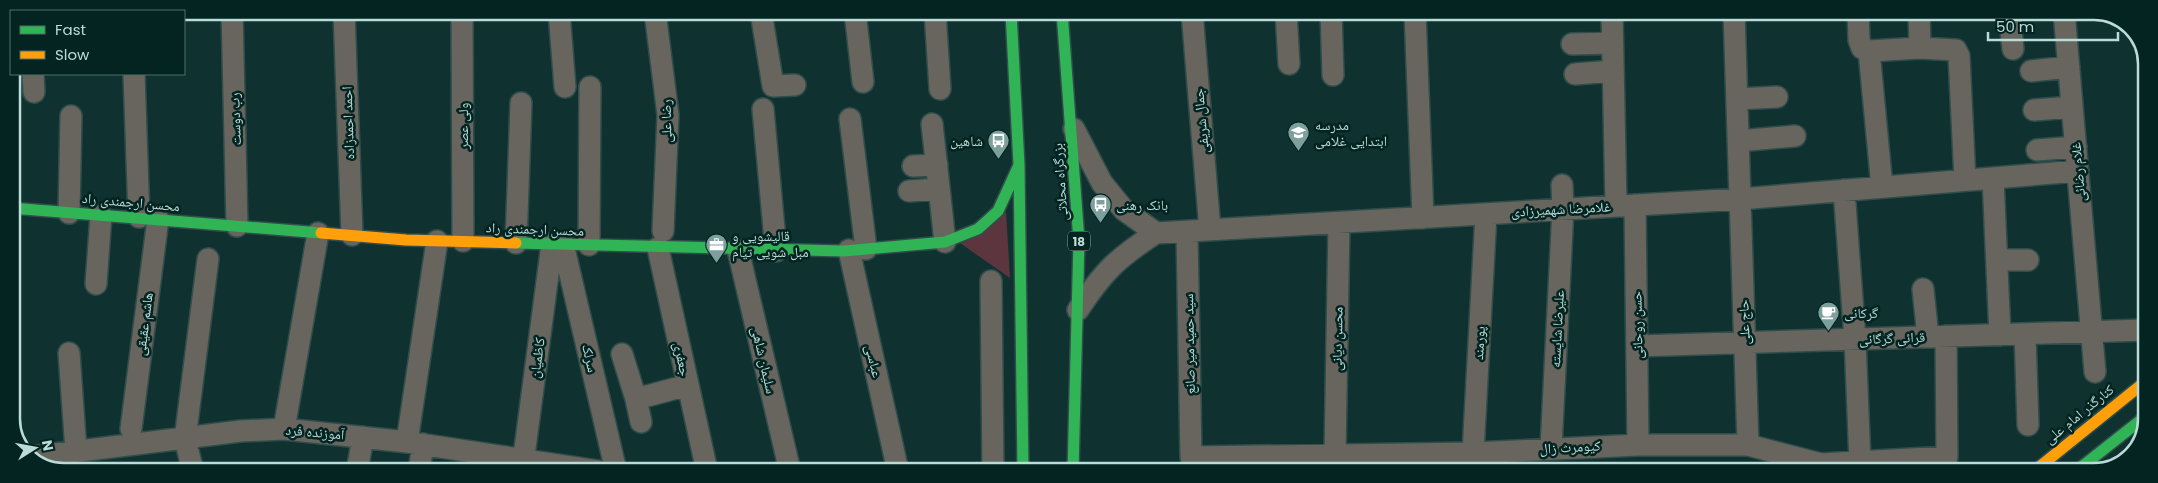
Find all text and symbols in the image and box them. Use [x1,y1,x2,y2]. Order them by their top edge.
legend [10,10,185,75]
scale bar [1988,10,2118,42]
text: 50 m [1996,16,2034,37]
text: Fast [55,19,86,40]
text: Slow [55,44,90,65]
street label: احمد احمدزاده [337,86,359,160]
street label: جمال شریفی [1188,88,1214,154]
street label: رب دوست [224,92,246,146]
street label: رضا علی [656,99,676,143]
street label: ولی عصر [453,103,473,150]
place label: مدرسه ابتدایی غلامی [1315,115,1387,151]
school or university icon: مدرسه ابتدایی غلامی [1287,121,1311,152]
bus stop icon: شاهین [987,129,1011,160]
place label: شاهین [950,131,983,151]
street label: غلام رضائی [2065,141,2091,203]
street label: بزرگراه محلاتی [1047,142,1073,222]
street label: محسن ارجمندی راد [81,188,181,216]
bus stop icon: بانک رهنی [1088,193,1112,224]
place label: بانک رهنی [1116,195,1168,215]
street label: غلامرضا شهمیرزادی [1510,196,1612,222]
street label: محسن ارجمندی راد [486,217,584,241]
place label: قالیشویی و مبل شویی تیام [732,226,809,262]
office icon: قالیشویی و مبل شویی تیام [704,232,728,263]
road number: 18 [1068,232,1090,250]
street label: علیرضا شایسته [1545,290,1569,368]
street label: هاشم عقیقی [130,291,158,357]
street label: حسن روحانی [1626,291,1648,359]
street label: سید حمید میر صانع [1178,294,1200,394]
street label: حاج علی [1733,299,1755,345]
cafe icon: گرکانی [1816,301,1840,332]
place label: گرکانی [1844,303,1878,323]
street label: محسن دیانی [1326,307,1348,371]
street label: سلیمان شاهی [747,324,781,396]
street label: پورمند [1468,325,1490,360]
street label: قرائی گرگانی [1858,327,1926,349]
street label: کاظمیان [524,336,550,380]
street label: جعفری [669,340,695,378]
street label: سرلک [577,342,603,374]
street label: عباسی [860,342,888,380]
street label: کنارگذر امام علی [2040,380,2118,448]
street label: آموزنده فرد [285,419,346,445]
north arrow [10,423,60,473]
street label: کیومرث زال [1539,435,1601,459]
text: N [37,438,59,453]

